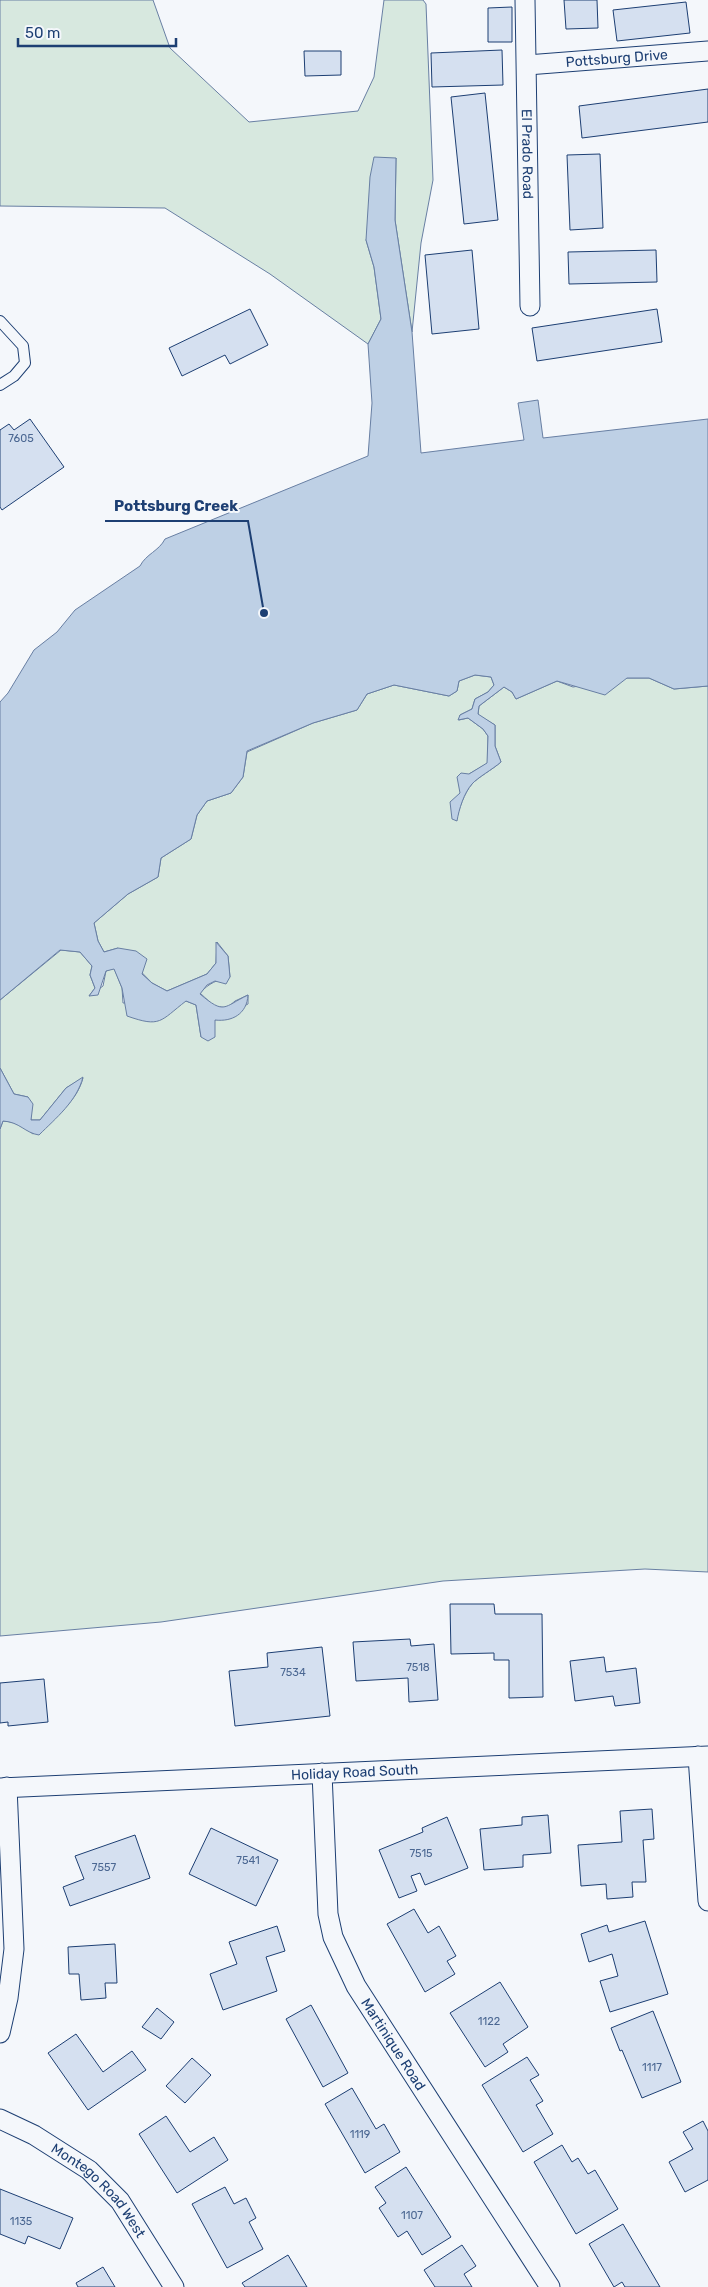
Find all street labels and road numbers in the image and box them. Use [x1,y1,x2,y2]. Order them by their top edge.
street label: Pottsburg Drive [565,46,669,71]
street label: El Prado Road [518,109,536,199]
street label: Holiday Road South [291,1761,419,1784]
street label: Martinique Road [357,1995,429,2094]
street label: Montego Road West [48,2140,149,2242]

